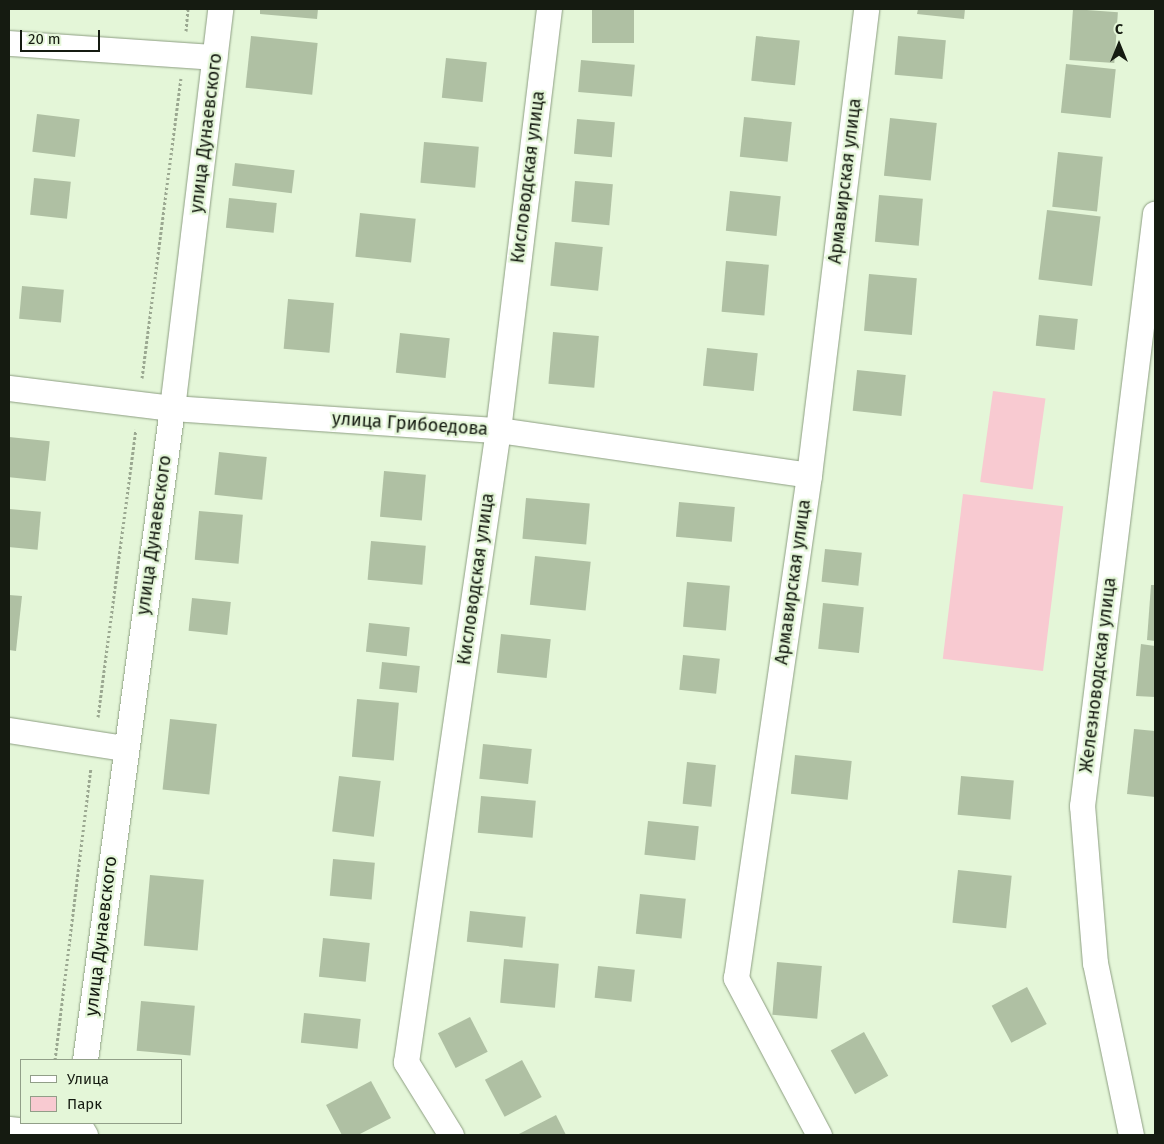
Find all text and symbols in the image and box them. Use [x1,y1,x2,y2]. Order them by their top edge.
scale bar [22,20,102,52]
north arrow [1094,20,1144,70]
text: С [1115,21,1123,38]
text: 20 m [28,30,61,48]
street label: улица Дунаевского [185,52,227,214]
street label: Кисловодская улица [507,90,549,264]
street label: Армавирская улица [824,97,866,265]
street label: улица Грибоедова [331,408,489,440]
street label: улица Дунаевского [132,454,176,616]
street label: Кисловодская улица [453,492,499,666]
street label: Армавирская улица [771,498,815,666]
street label: Железноводская улица [1075,576,1121,774]
street label: улица Дунаевского [80,855,122,1017]
legend [20,1059,182,1124]
text: Улица [67,1070,109,1088]
text: Парк [67,1095,102,1113]

